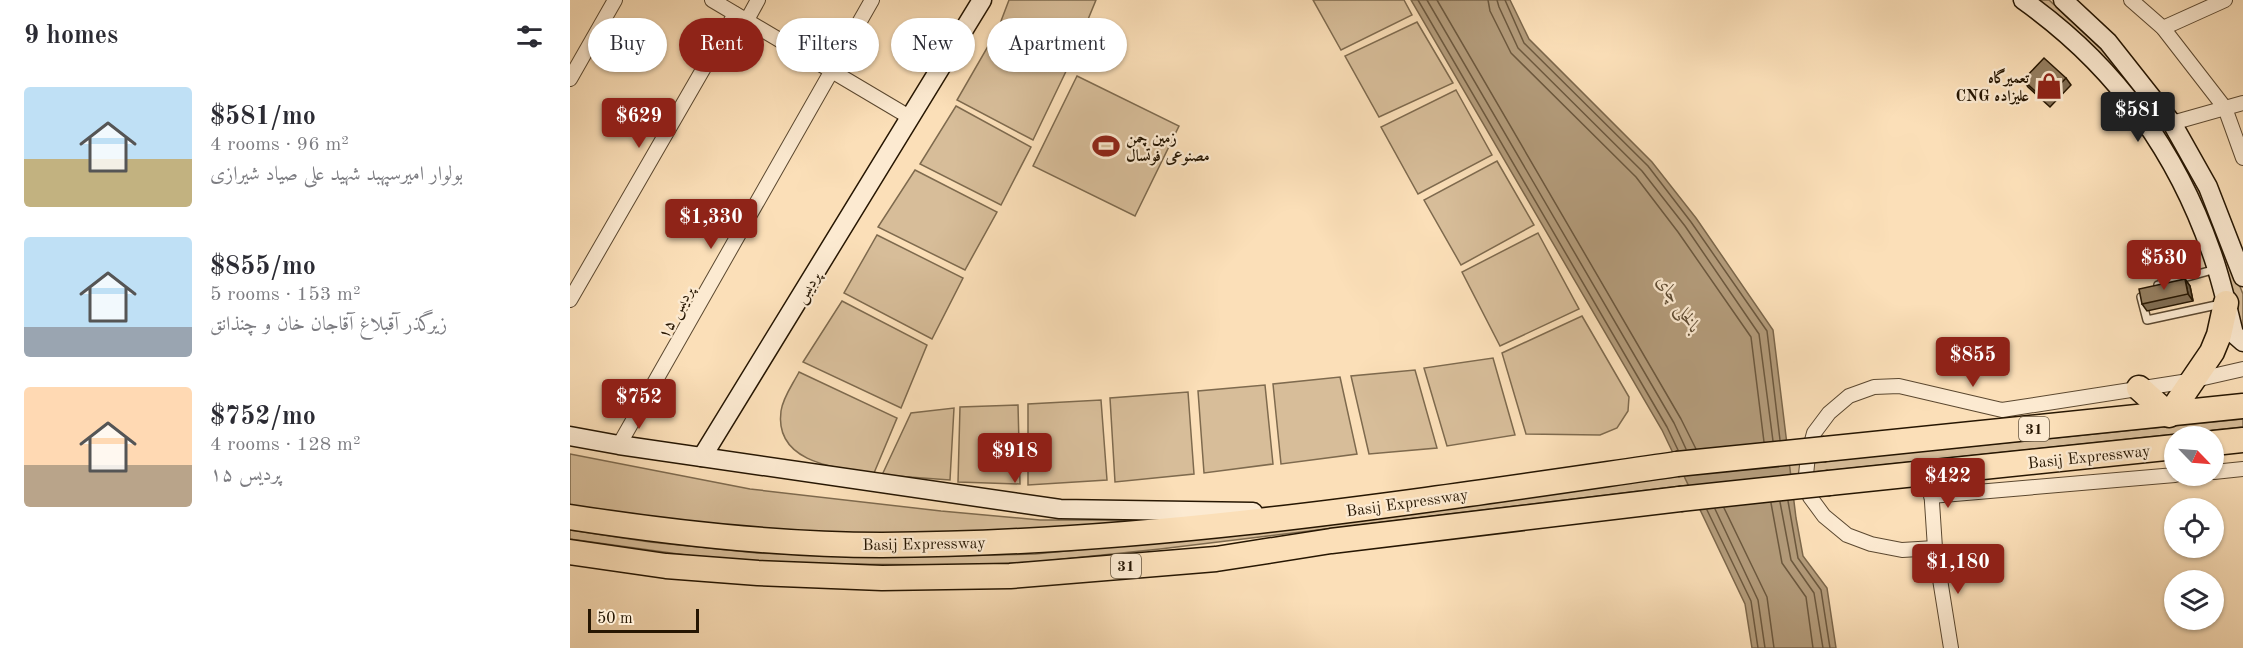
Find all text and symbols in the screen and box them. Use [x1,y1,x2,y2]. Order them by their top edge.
chip: Buy [588,18,667,72]
chip: Rent [679,18,764,72]
chip: Filters [776,18,879,72]
chip: New [891,18,975,72]
chip: Apartment [987,18,1127,72]
icon: filters [513,20,546,53]
text: 9 homes [24,23,118,49]
place label: تعمیرگاه CNG علیزاده [1955,68,2030,105]
shop icon: تعمیرگاه CNG علیزاده [2034,71,2064,101]
pin: $581 [2102,92,2174,143]
pin: $629 [603,98,675,149]
text: $581 [2115,101,2161,121]
text: $581/mo [210,104,316,130]
text: $629 [616,107,662,127]
icon: home [72,111,144,183]
sports icon: زمین چمن مصنوعی فوتسال [1091,131,1121,161]
place label: زمین چمن مصنوعی فوتسال [1126,131,1210,166]
text: 4 rooms · 96 m² [210,135,349,155]
text: بولوار امیرسپهبد شهید علی صیاد شیرازی [210,165,463,185]
pin: $1,330 [662,199,760,250]
text: $1,330 [679,208,743,228]
pin: $530 [2128,240,2200,291]
text: $530 [2141,249,2187,269]
text: $855/mo [210,254,316,280]
icon: home [72,261,144,333]
street label: پردیس [793,268,826,307]
water label: بالخلی چای [1650,273,1704,339]
street label: پردیس ۱۵ [656,282,699,342]
text: 5 rooms · 153 m² [210,285,360,305]
text: زیرگذر آقبلاغ آقاجان خان و چنذانق [210,315,447,335]
pin: $855 [1937,337,2009,388]
text: $855 [1950,346,1996,366]
pin: $752 [603,379,675,430]
text: $752 [616,388,662,408]
text: $752/mo [210,404,316,430]
icon: home [72,411,144,483]
road number: 31 [2019,417,2049,441]
north arrow [2164,426,2224,486]
map controls [2164,426,2224,630]
pin: $918 [979,433,1051,484]
text: 4 rooms · 128 m² [210,435,360,455]
text: $918 [992,442,1038,462]
street label: Basij Expressway [2027,444,2152,472]
pin: $422 [1912,458,1984,509]
text: پردیس ۱۵ [210,465,281,485]
text: $422 [1925,467,1971,487]
street label: Basij Expressway [1345,487,1470,520]
button: locate [2164,498,2224,558]
street label: Basij Expressway [862,536,986,554]
pin: $1,180 [1909,544,2007,595]
text: $1,180 [1926,553,1990,573]
road number: 31 [1111,554,1141,578]
button: layers [2164,570,2224,630]
scale bar [588,606,699,634]
text: 50 m [597,611,633,627]

